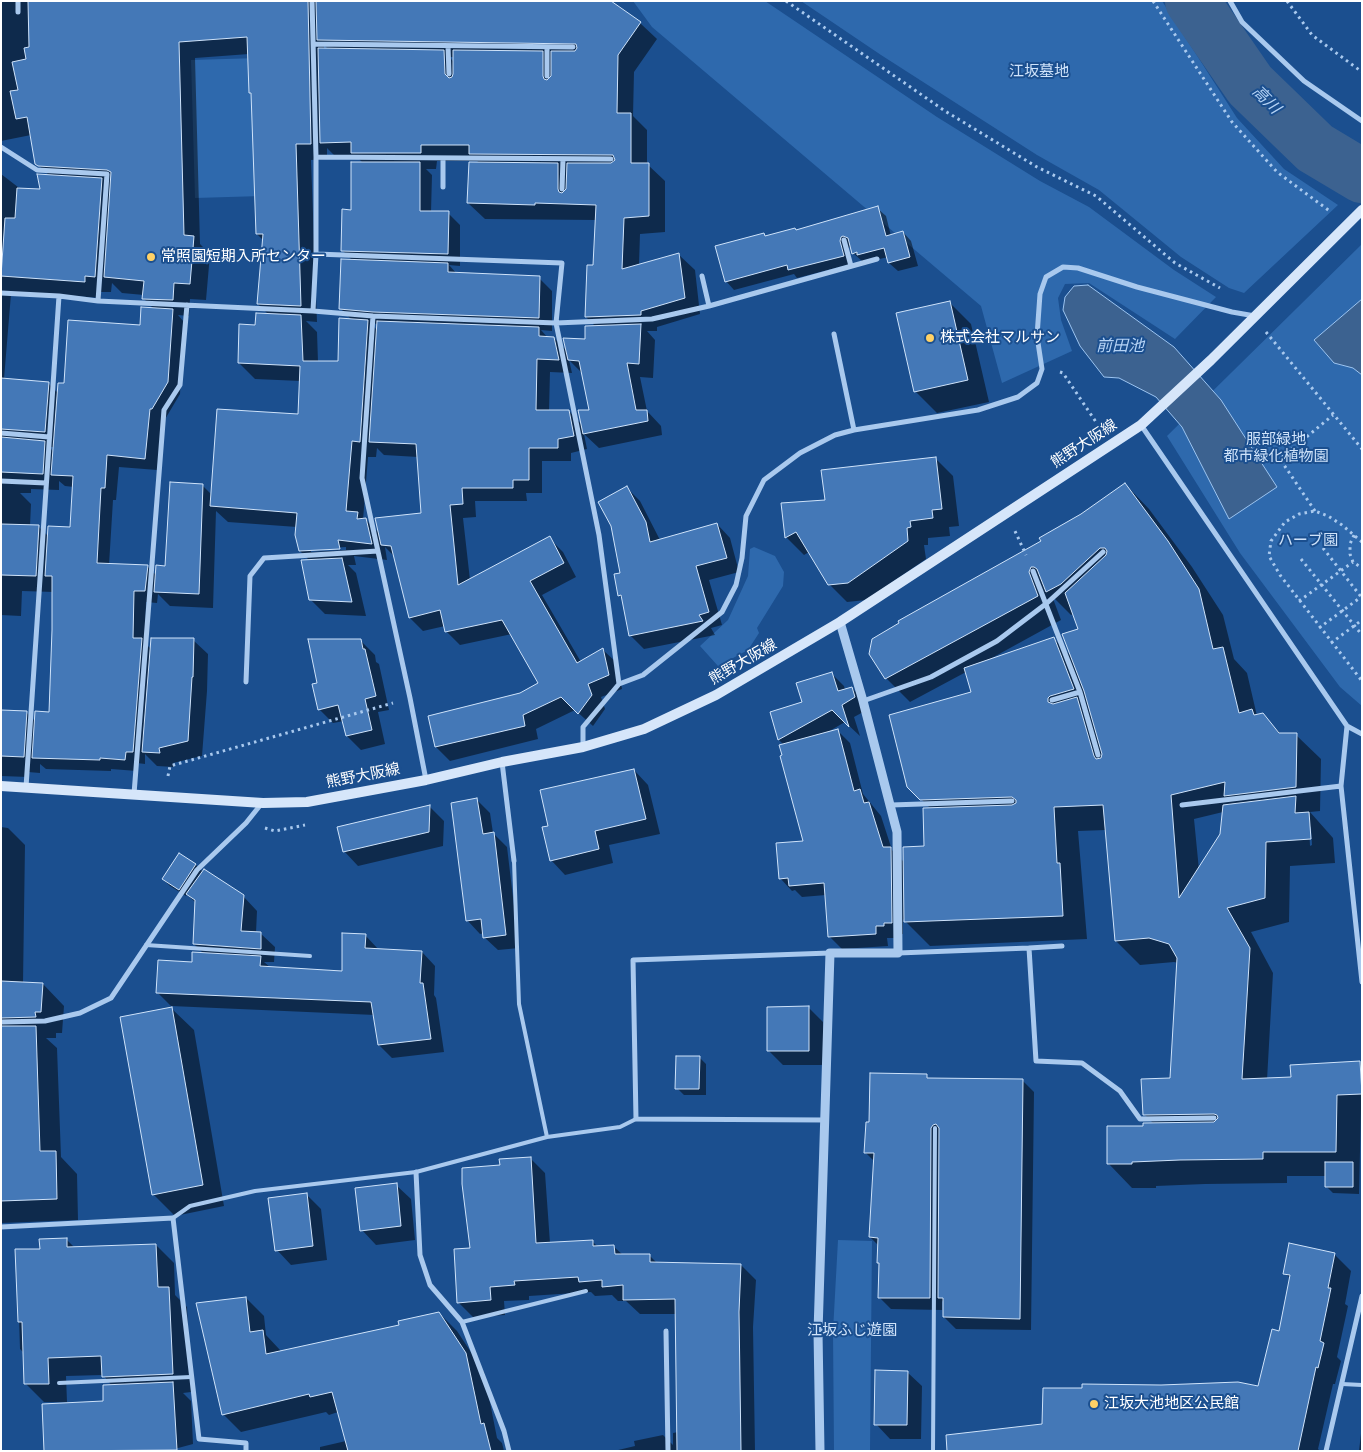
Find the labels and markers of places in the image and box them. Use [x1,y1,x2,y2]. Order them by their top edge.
place label: 常照園短期入所センター [161,248,326,266]
marker: 常照園短期入所センター [145,251,157,263]
place label: 株式会社マルサン [940,329,1060,347]
marker: 株式会社マルサン [924,332,936,344]
place label: 江坂大池地区公民館 [1104,1395,1239,1413]
marker: 江坂大池地区公民館 [1088,1398,1100,1410]

